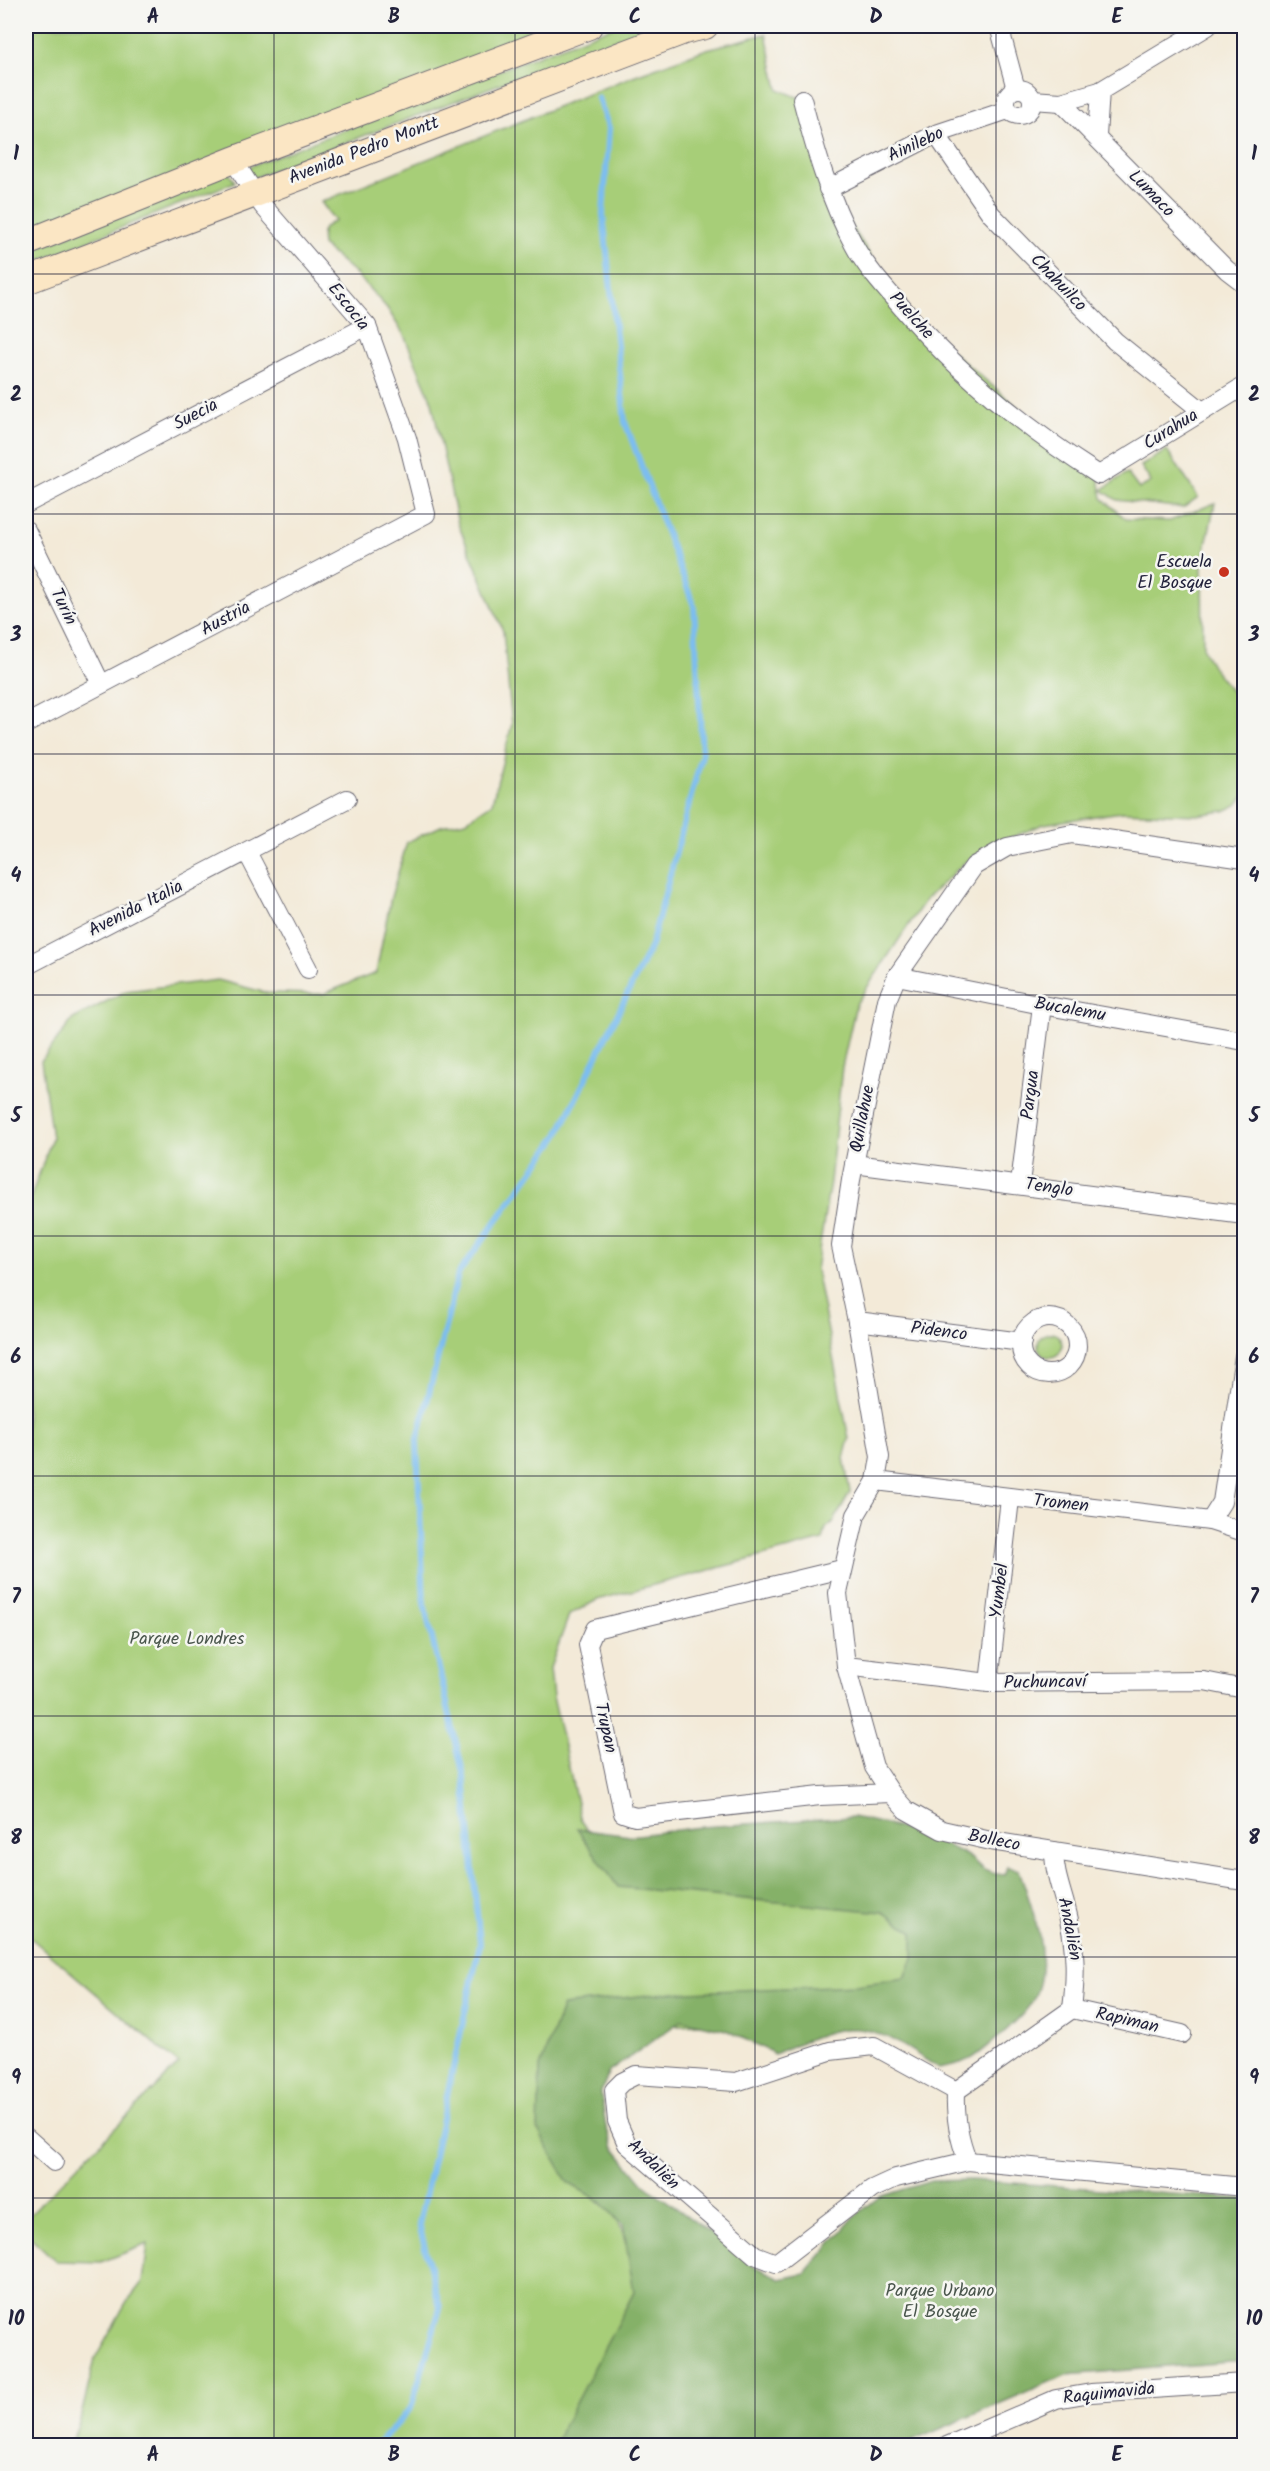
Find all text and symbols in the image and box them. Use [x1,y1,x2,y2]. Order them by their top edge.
text: A [147,2,159,34]
text: B [388,2,400,34]
text: C [629,2,641,34]
text: D [869,2,883,34]
text: E [1111,2,1123,34]
street label: Avenida Pedro Montt [284,109,444,193]
street label: Ainilebo [883,119,949,171]
text: 1 [13,139,19,171]
text: 1 [1251,139,1257,171]
street label: Lumaco [1121,163,1181,225]
street label: Chahuilco [1023,247,1093,319]
street label: Escocia [320,276,376,338]
street label: Puelche [881,285,941,347]
text: 2 [10,380,22,412]
text: 2 [1248,380,1260,412]
street label: Suecia [168,391,224,439]
street label: Curahua [1138,402,1204,458]
place label: Escuela El Bosque [1137,548,1212,598]
marker: Escuela El Bosque [1217,565,1231,579]
street label: Turín [42,584,84,630]
street label: Austria [196,594,256,644]
text: 3 [10,620,22,652]
text: 3 [1248,620,1260,652]
text: 4 [11,861,22,893]
text: 4 [1249,861,1260,893]
street label: Avenida Italia [83,873,189,945]
street label: Bucalemu [1032,989,1108,1031]
street label: Pargua [1014,1069,1048,1121]
street label: Quillahue [842,1083,884,1155]
text: 5 [10,1101,23,1133]
text: 5 [1248,1101,1261,1133]
street label: Tenglo [1023,1170,1075,1206]
street label: Pidenco [909,1314,969,1350]
text: 6 [11,1342,22,1374]
text: 6 [1249,1342,1260,1374]
street label: Tromen [1032,1487,1090,1521]
street label: Yumbel [982,1561,1018,1620]
text: 7 [11,1582,21,1614]
text: 7 [1249,1582,1259,1614]
park label: Parque Londres [130,1625,245,1654]
street label: Puchuncaví [1003,1668,1089,1698]
street label: Trupan [586,1700,624,1756]
street label: Bolleco [965,1822,1023,1860]
text: 8 [10,1823,22,1855]
text: 8 [1248,1823,1260,1855]
street label: Andalién [1049,1895,1089,1963]
street label: Rapiman [1092,2000,1162,2042]
text: 9 [11,2063,21,2095]
text: 9 [1249,2063,1259,2095]
street label: Andalién [620,2132,686,2198]
park label: Parque Urbano El Bosque [885,2277,995,2327]
text: 10 [8,2304,25,2336]
text: 10 [1246,2304,1263,2336]
street label: Raquimavida [1061,2375,1157,2413]
text: A [147,2440,159,2471]
text: B [388,2440,400,2471]
text: C [629,2440,641,2471]
text: D [869,2440,883,2471]
text: E [1111,2440,1123,2471]

